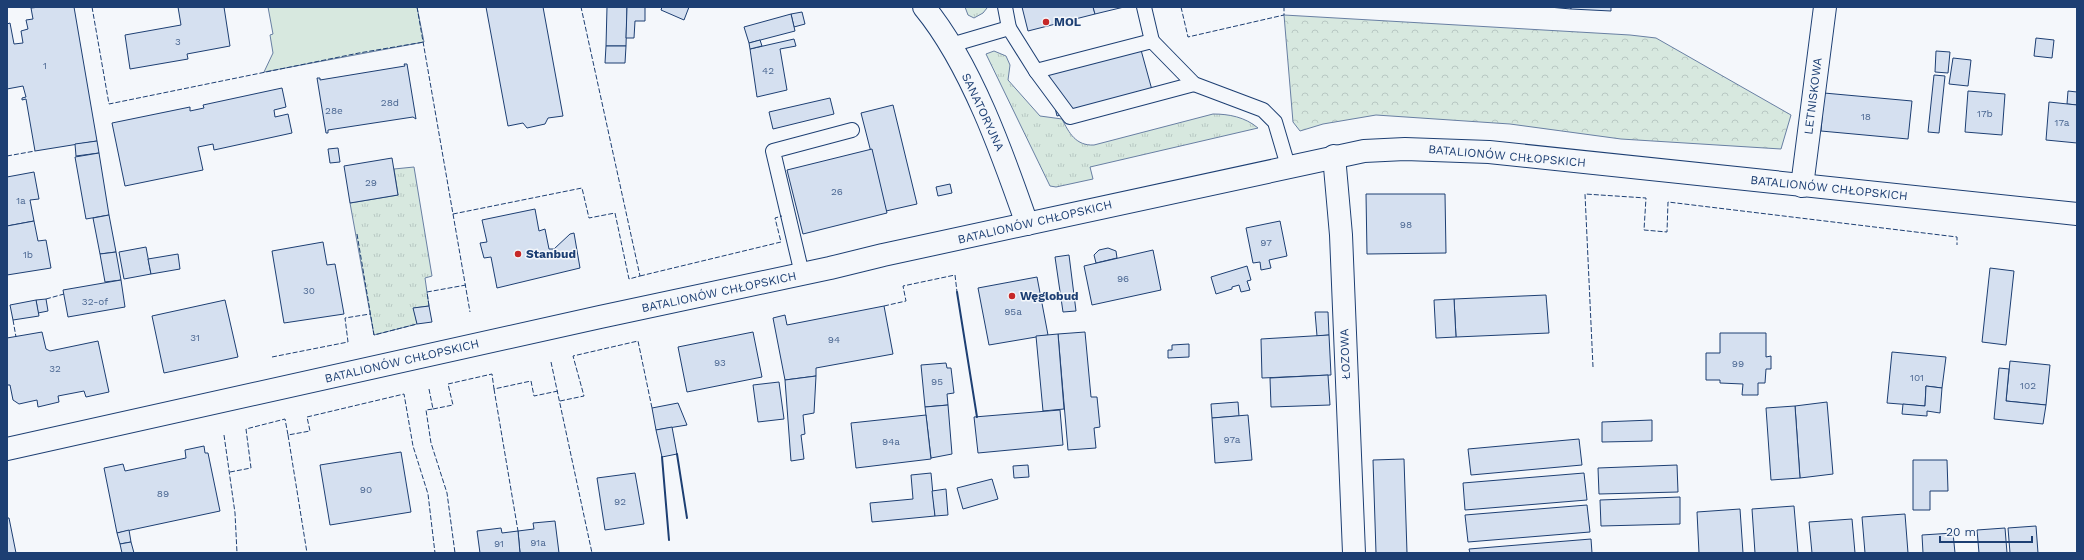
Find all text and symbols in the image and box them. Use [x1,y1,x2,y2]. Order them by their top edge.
place label: MOL [1054,15,1081,29]
marker: MOL [1041,17,1051,27]
house number: 3 [175,36,181,47]
street label: LETNISKOWA [1801,57,1825,135]
house number: 1 [43,60,47,71]
house number: 42 [762,65,774,76]
street label: SANATORYJNA [959,71,1007,153]
house number: 28d [381,97,399,108]
house number: 28e [325,105,343,116]
house number: 17b [1977,108,1993,119]
house number: 18 [1861,111,1871,122]
house number: 17a [2055,117,2070,128]
street label: BATALIONÓW CHŁOPSKICH [1428,142,1586,170]
street label: BATALIONÓW CHŁOPSKICH [1750,173,1908,203]
house number: 29 [365,177,377,188]
house number: 26 [831,186,843,197]
house number: 1a [16,195,26,206]
street label: BATALIONÓW CHŁOPSKICH [956,197,1114,247]
house number: 98 [1400,219,1412,230]
house number: 97 [1260,237,1272,248]
place label: Stanbud [526,247,576,261]
house number: 1b [23,249,33,260]
marker: Stanbud [513,249,523,259]
street label: BATALIONÓW CHŁOPSKICH [640,269,798,315]
house number: 96 [1117,273,1129,284]
house number: 30 [303,285,315,296]
place label: Węglobud [1020,289,1079,303]
marker: Węglobud [1007,291,1017,301]
house number: 32-of [82,296,108,307]
house number: 95a [1004,306,1022,317]
street label: ŁOZOWA [1337,328,1353,380]
house number: 31 [190,332,200,343]
house number: 94 [828,334,840,345]
street label: BATALIONÓW CHŁOPSKICH [323,336,481,386]
house number: 93 [714,357,726,368]
house number: 99 [1732,358,1744,369]
house number: 32 [49,363,61,374]
house number: 101 [1910,372,1924,383]
house number: 95 [931,376,943,387]
house number: 102 [2020,380,2036,391]
house number: 97a [1224,434,1241,445]
house number: 94a [882,436,900,447]
house number: 90 [360,484,372,495]
house number: 89 [157,488,169,499]
house number: 92 [614,496,626,507]
scale bar [1940,518,2032,544]
text: 20 m [1946,525,1976,539]
house number: 91a [530,537,546,548]
house number: 91 [494,538,504,549]

